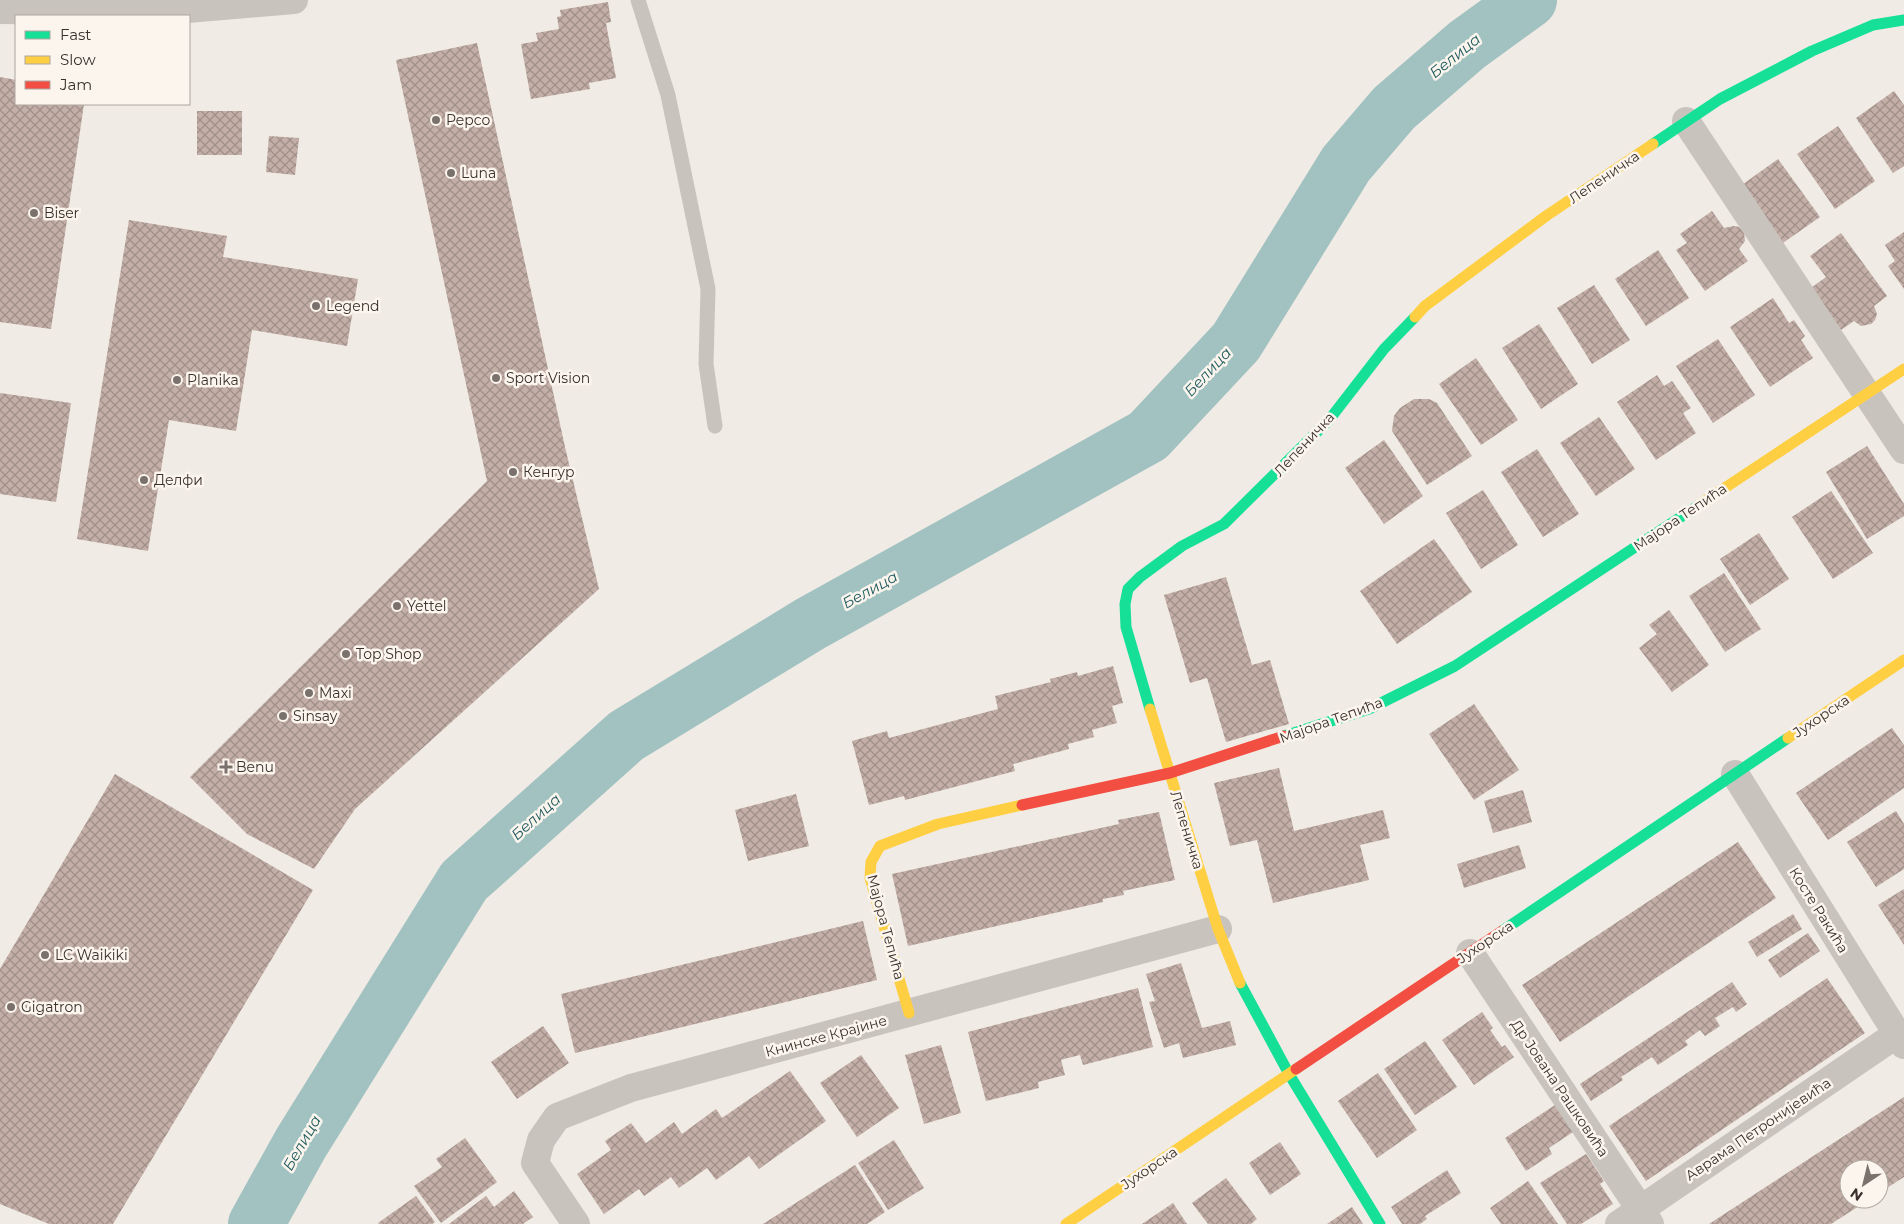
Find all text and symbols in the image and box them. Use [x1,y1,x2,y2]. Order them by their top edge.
legend [15,15,190,105]
text: Fast [60,25,91,44]
water label: Белица [1425,29,1484,82]
text: Slow [60,50,96,69]
text: Jam [59,75,92,94]
place label: Pepco [446,111,491,129]
marker: Pepco [430,114,442,126]
street label: Лепеничка [1565,147,1643,207]
place label: Luna [461,164,496,182]
marker: Luna [445,167,457,179]
place label: Biser [44,204,80,222]
marker: Biser [28,207,40,219]
place label: Legend [326,297,380,315]
marker: Legend [310,300,322,312]
water label: Белица [1180,343,1235,400]
place label: Sport Vision [506,369,590,387]
place label: Planika [187,371,239,389]
marker: Sport Vision [490,372,502,384]
marker: Planika [171,374,183,386]
street label: Лепеничка [1270,408,1338,480]
place label: Кенгур [523,463,575,481]
marker: Кенгур [507,466,519,478]
place label: Делфи [154,471,203,489]
marker: Делфи [138,474,150,486]
street label: Мајора Тепића [1630,479,1730,555]
water label: Белица [839,567,901,613]
place label: Yettel [407,597,447,615]
marker: Yettel [391,600,403,612]
place label: Top Shop [356,645,422,663]
marker: Top Shop [340,648,352,660]
place label: Maxi [319,684,352,702]
marker: Maxi [303,687,315,699]
street label: Јухорска [1789,690,1853,742]
street label: Мајора Тепића [1277,693,1385,747]
place label: Sinsay [293,707,338,725]
marker: Sinsay [277,710,289,722]
place label: Benu [236,758,274,776]
marker: Benu [220,761,232,773]
street label: Лепеничка [1166,788,1208,872]
water label: Белица [507,789,564,844]
street label: Косте Ракића [1785,864,1853,956]
street label: Мајора Тепића [863,872,909,982]
street label: Јухорска [1453,916,1517,968]
place label: LC Waikiki [55,946,128,964]
marker: LC Waikiki [39,949,51,961]
place label: Gigatron [21,998,83,1016]
marker: Gigatron [5,1001,17,1013]
street label: Книнске Крајине [763,1011,889,1061]
street label: Др Јована Рашковића [1507,1016,1613,1160]
street label: Аврама Петронијевића [1682,1074,1834,1184]
water label: Белица [278,1112,325,1174]
street label: Јухорска [1117,1142,1181,1194]
north arrow [1839,1159,1889,1209]
text: N [1847,1184,1866,1205]

